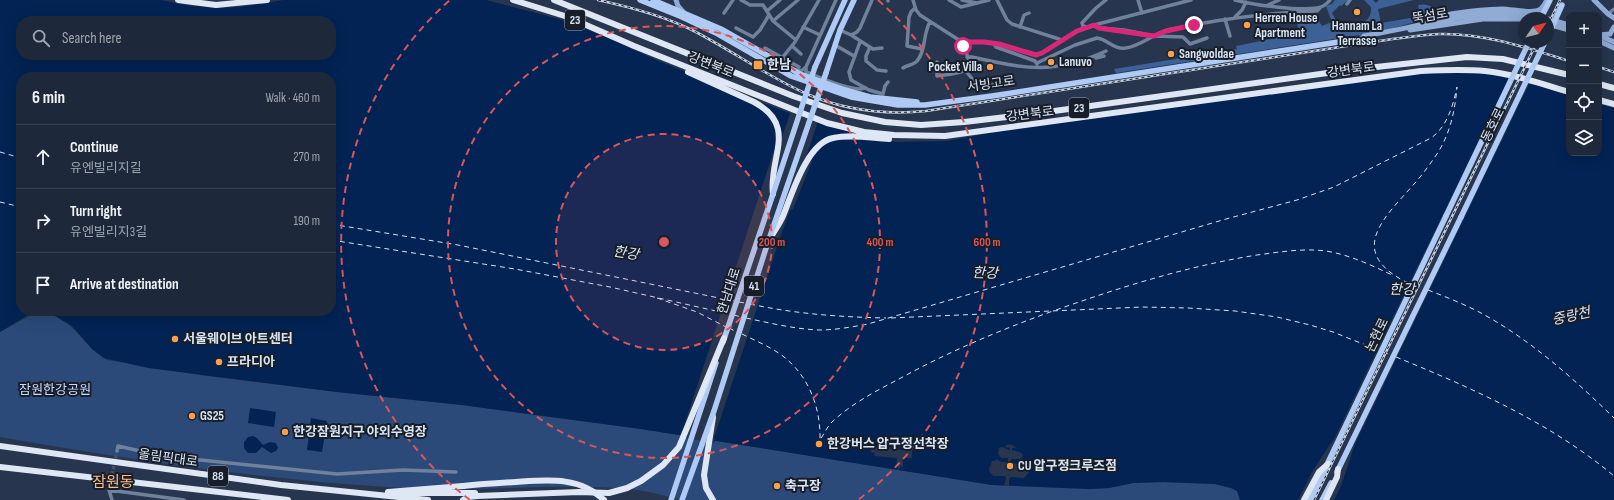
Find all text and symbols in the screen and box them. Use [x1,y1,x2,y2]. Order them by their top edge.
street label: 뚝섬로 [1411,5,1449,27]
marker: Hannam La Terrasse [1352,7,1362,17]
road number: 23 [565,10,585,30]
place label: Herren House Apartment [1254,10,1318,41]
north arrow [1518,12,1554,48]
map controls [1566,12,1602,156]
button: + [1566,12,1602,48]
search box [16,16,336,60]
route end [1185,16,1203,34]
place label: Hannam La Terrasse [1332,18,1382,49]
marker: Herren House Apartment [1242,20,1252,30]
icon: search [30,27,52,49]
text: Search here [62,29,122,48]
route start [954,37,972,55]
place label: Sangwoldae [1179,46,1234,62]
button: − [1566,48,1602,84]
street label: 강변북로 [686,49,736,81]
marker: Sangwoldae [1166,49,1176,59]
place label: Lanuvo [1059,54,1092,70]
place label: 한남 [767,57,791,73]
marker: Lanuvo [1046,57,1056,67]
marker: 한남 [752,59,764,71]
place label: Pocket Villa [928,59,982,75]
street label: 강변북로 [1326,59,1376,81]
marker: Pocket Villa [985,62,995,72]
street label: 서빙고로 [966,73,1016,95]
button: locate [1566,84,1602,120]
text: 6 min [32,88,65,108]
text: Walk · 460 m [265,90,320,106]
road number: 23 [1069,98,1089,118]
street label: 강변북로 [1005,103,1055,125]
street label: 동호로 [1478,105,1508,145]
button: layers [1566,120,1602,156]
text: Continue [70,138,119,157]
icon: ahead [32,146,54,168]
text: 270 m [293,149,320,165]
text: 유엔빌리지길 [70,160,142,176]
text: Turn right [70,202,122,221]
icon: right [32,210,54,232]
text: 190 m [293,213,320,229]
text: 유엔빌리지3길 [70,224,147,240]
centre of rings [657,235,671,249]
text: 200 m [759,235,785,250]
text: 400 m [867,235,893,250]
text: 600 m [974,235,1000,250]
water label: 한강 [612,243,642,264]
water label: 한강 [972,264,1000,282]
street label: 한남대로 [714,266,744,316]
icon: arrive [32,274,54,296]
text: Arrive at destination [70,275,179,294]
road number: 41 [744,276,764,296]
water label: 한강 [1389,281,1417,298]
water label: 중랑천 [1550,303,1593,328]
street label: 논현로 [1362,315,1392,355]
place label: 서울웨이브 아트센터 [183,331,293,347]
marker: 서울웨이브 아트센터 [170,334,180,344]
place label: 프라디아 [227,354,275,370]
marker: 프라디아 [214,357,224,367]
park label: 잠원한강공원 [19,382,91,398]
place label: GS25 [200,408,224,424]
marker: GS25 [187,411,197,421]
place label: 한강잠원지구 야외수영장 [293,424,427,440]
marker: 한강잠원지구 야외수영장 [280,427,290,437]
place label: 한강버스 압구정선착장 [827,436,949,452]
marker: 한강버스 압구정선착장 [814,439,824,449]
street label: 올림픽대로 [137,446,199,470]
place label: CU 압구정크루즈점 [1018,458,1117,474]
marker: CU 압구정크루즈점 [1005,461,1015,471]
road number: 88 [208,466,228,486]
district label: 잠원동 [92,473,134,492]
place label: 축구장 [785,478,821,494]
marker: 축구장 [772,481,782,491]

